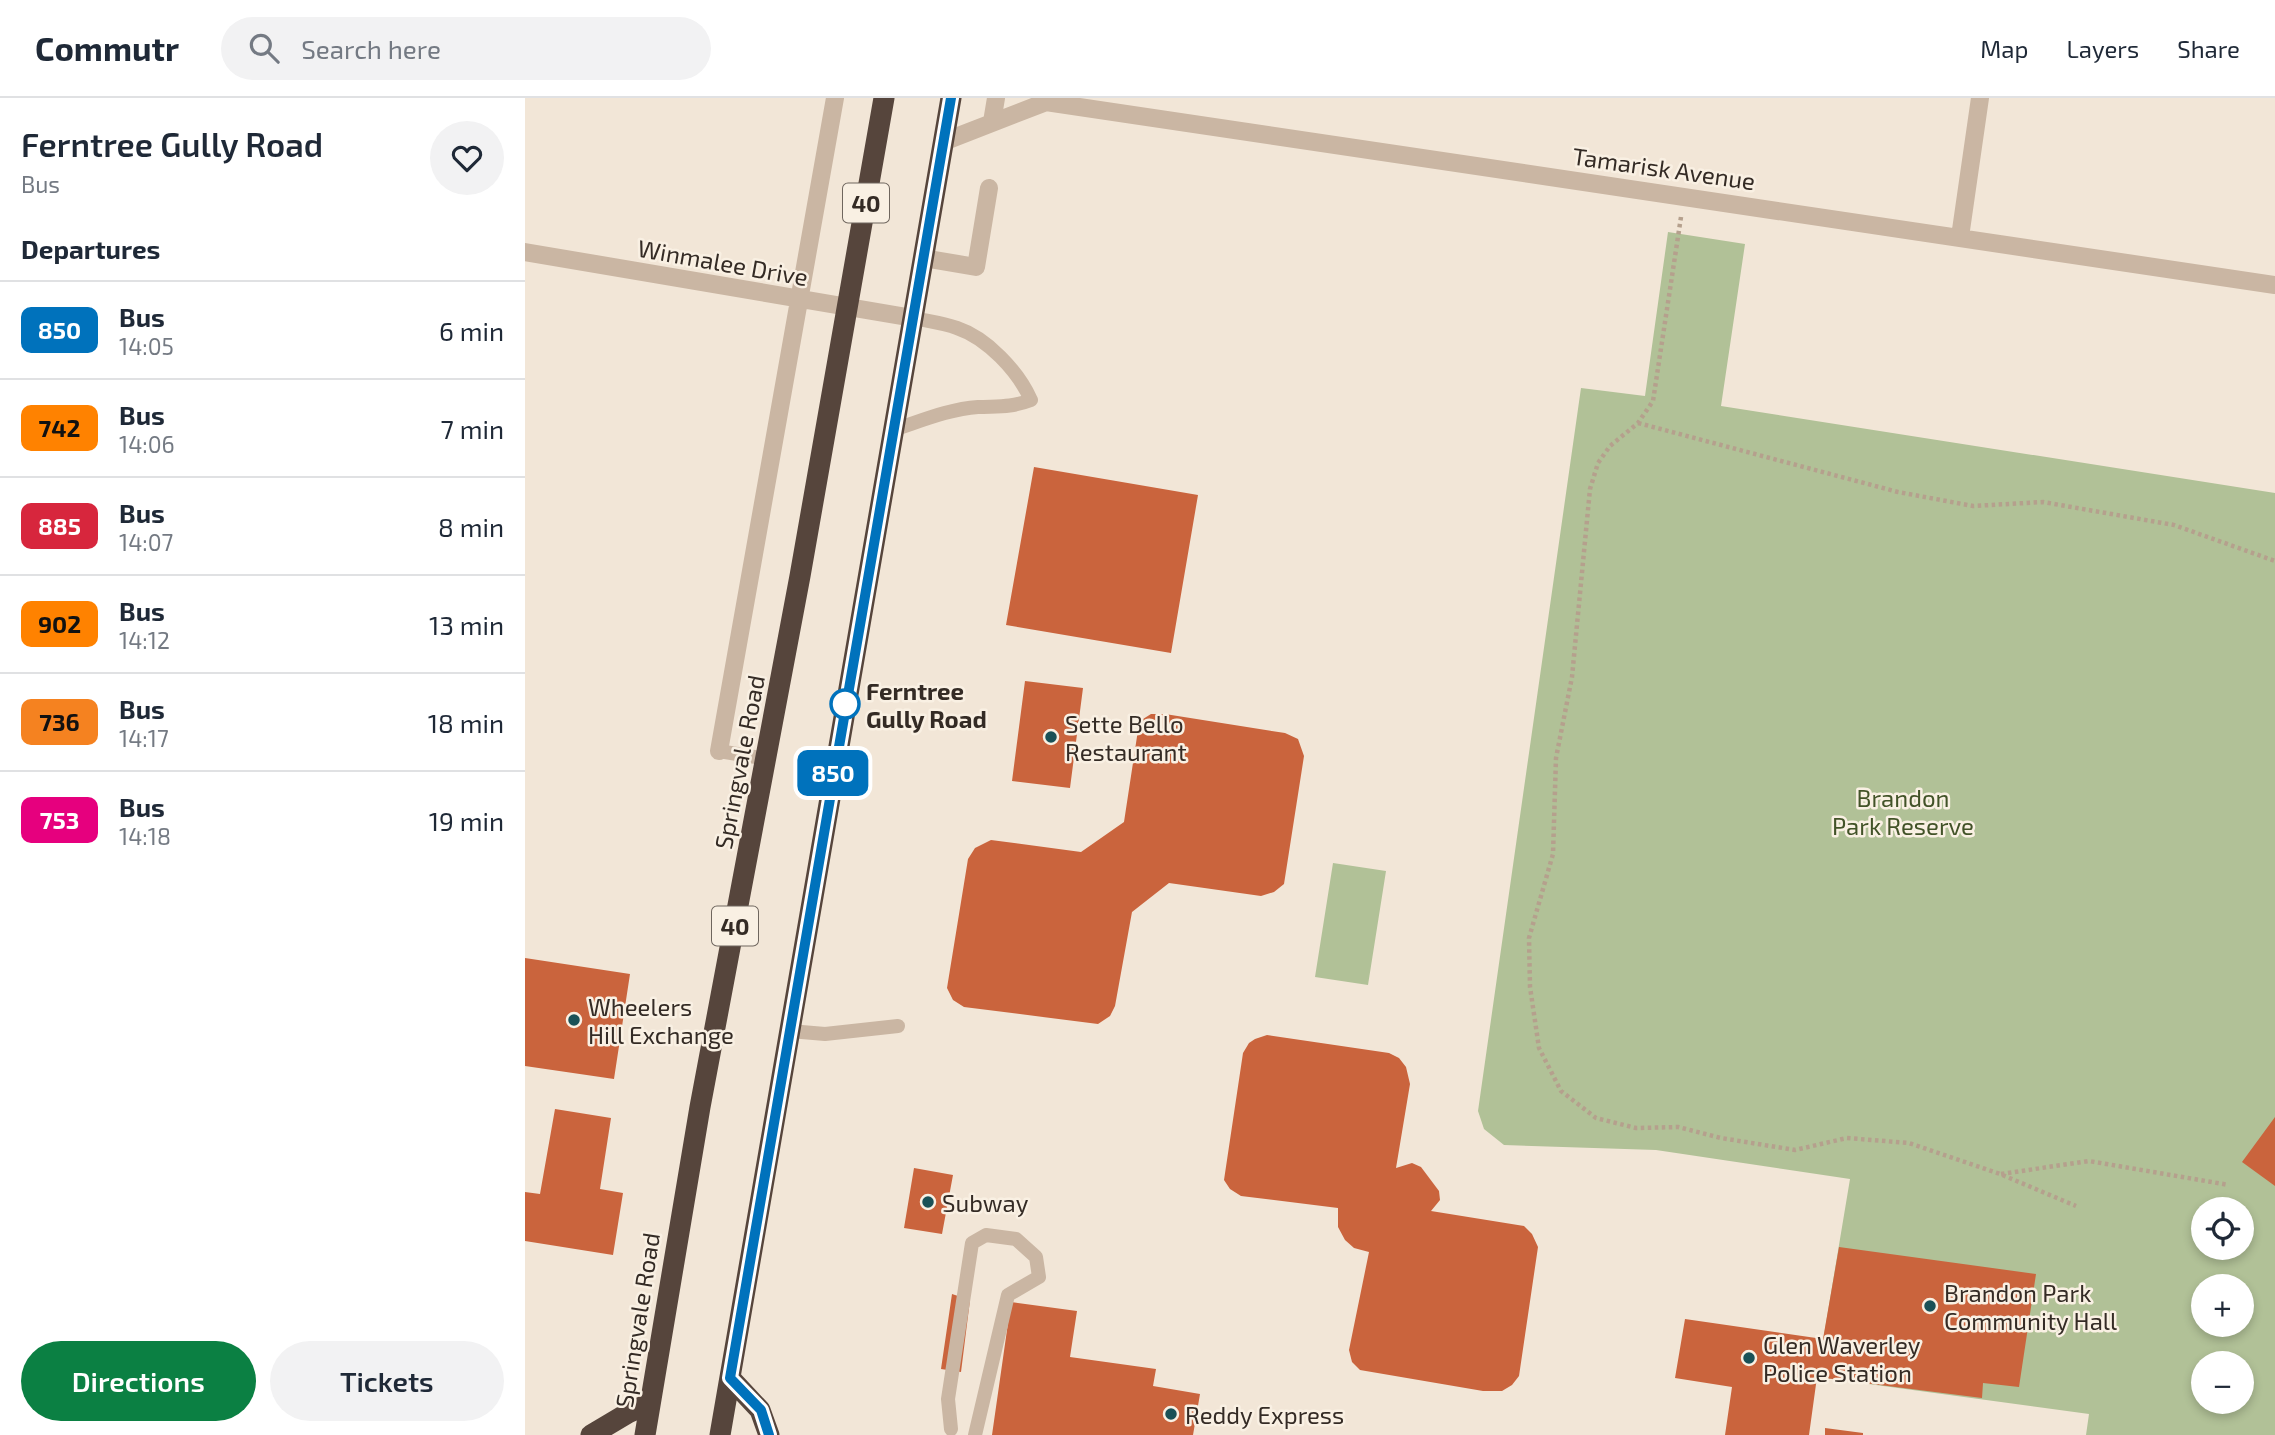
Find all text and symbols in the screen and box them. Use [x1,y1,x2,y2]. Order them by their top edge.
search box [221,17,711,80]
text: Commutr [35,28,179,68]
icon: search [245,29,283,67]
text: Search here [301,33,441,64]
text: Map [1980,34,2028,63]
text: Layers [2066,34,2139,63]
text: Share [2177,34,2240,63]
button: heart [430,121,504,195]
text: Ferntree Gully Road [21,124,323,164]
street label: Tamarisk Avenue [1571,141,1757,195]
text: Bus [21,170,60,198]
road number: 40 [843,184,889,222]
text: Departures [21,233,160,264]
street label: Winmalee Drive [636,233,810,291]
text: Bus [119,301,165,332]
text: 850 [38,315,81,344]
text: 6 min [439,315,504,346]
text: 14:05 [119,332,174,360]
text: Bus [119,399,165,430]
text: 742 [39,413,80,442]
text: 7 min [441,413,504,444]
text: 14:06 [119,430,175,458]
text: Bus [119,497,165,528]
text: 885 [38,511,81,540]
text: 8 min [438,511,504,542]
text: 14:07 [119,528,173,556]
text: Bus [119,595,165,626]
text: 902 [38,609,81,638]
text: 13 min [429,609,504,640]
text: 14:12 [119,626,170,654]
street label: Springvale Road [708,672,770,852]
place label: Ferntree Gully Road [866,676,987,733]
marker: Ferntree Gully Road [830,689,860,719]
text: Bus [119,693,165,724]
text: 736 [39,707,80,736]
text: 18 min [428,707,504,738]
place label: Sette Bello Restaurant [1065,709,1187,766]
text: 14:17 [119,724,169,752]
marker: Sette Bello Restaurant [1043,729,1059,745]
line badge: 850 [793,750,873,796]
text: 850 [811,758,855,787]
park label: Brandon Park Reserve [1832,783,1974,840]
text: Bus [119,791,165,822]
text: 753 [40,805,79,834]
text: 19 min [429,805,504,836]
text: 14:18 [119,822,171,850]
road number: 40 [712,906,758,946]
place label: Wheelers Hill Exchange [588,992,734,1049]
marker: Wheelers Hill Exchange [566,1012,582,1028]
place label: Subway [942,1188,1029,1217]
marker: Subway [920,1194,936,1210]
map controls [2191,1197,2254,1414]
button: locate [2191,1197,2254,1260]
street label: Springvale Road [609,1230,665,1410]
button: + [2191,1274,2254,1337]
place label: Brandon Park Community Hall [1944,1278,2117,1335]
marker: Brandon Park Community Hall [1922,1298,1938,1314]
place label: Glen Waverley Police Station [1763,1330,1921,1387]
button: Directions [21,1341,256,1421]
button: Tickets [270,1341,504,1421]
marker: Glen Waverley Police Station [1741,1350,1757,1366]
button: − [2191,1351,2254,1414]
place label: Reddy Express [1185,1400,1344,1429]
marker: Reddy Express [1163,1406,1179,1422]

